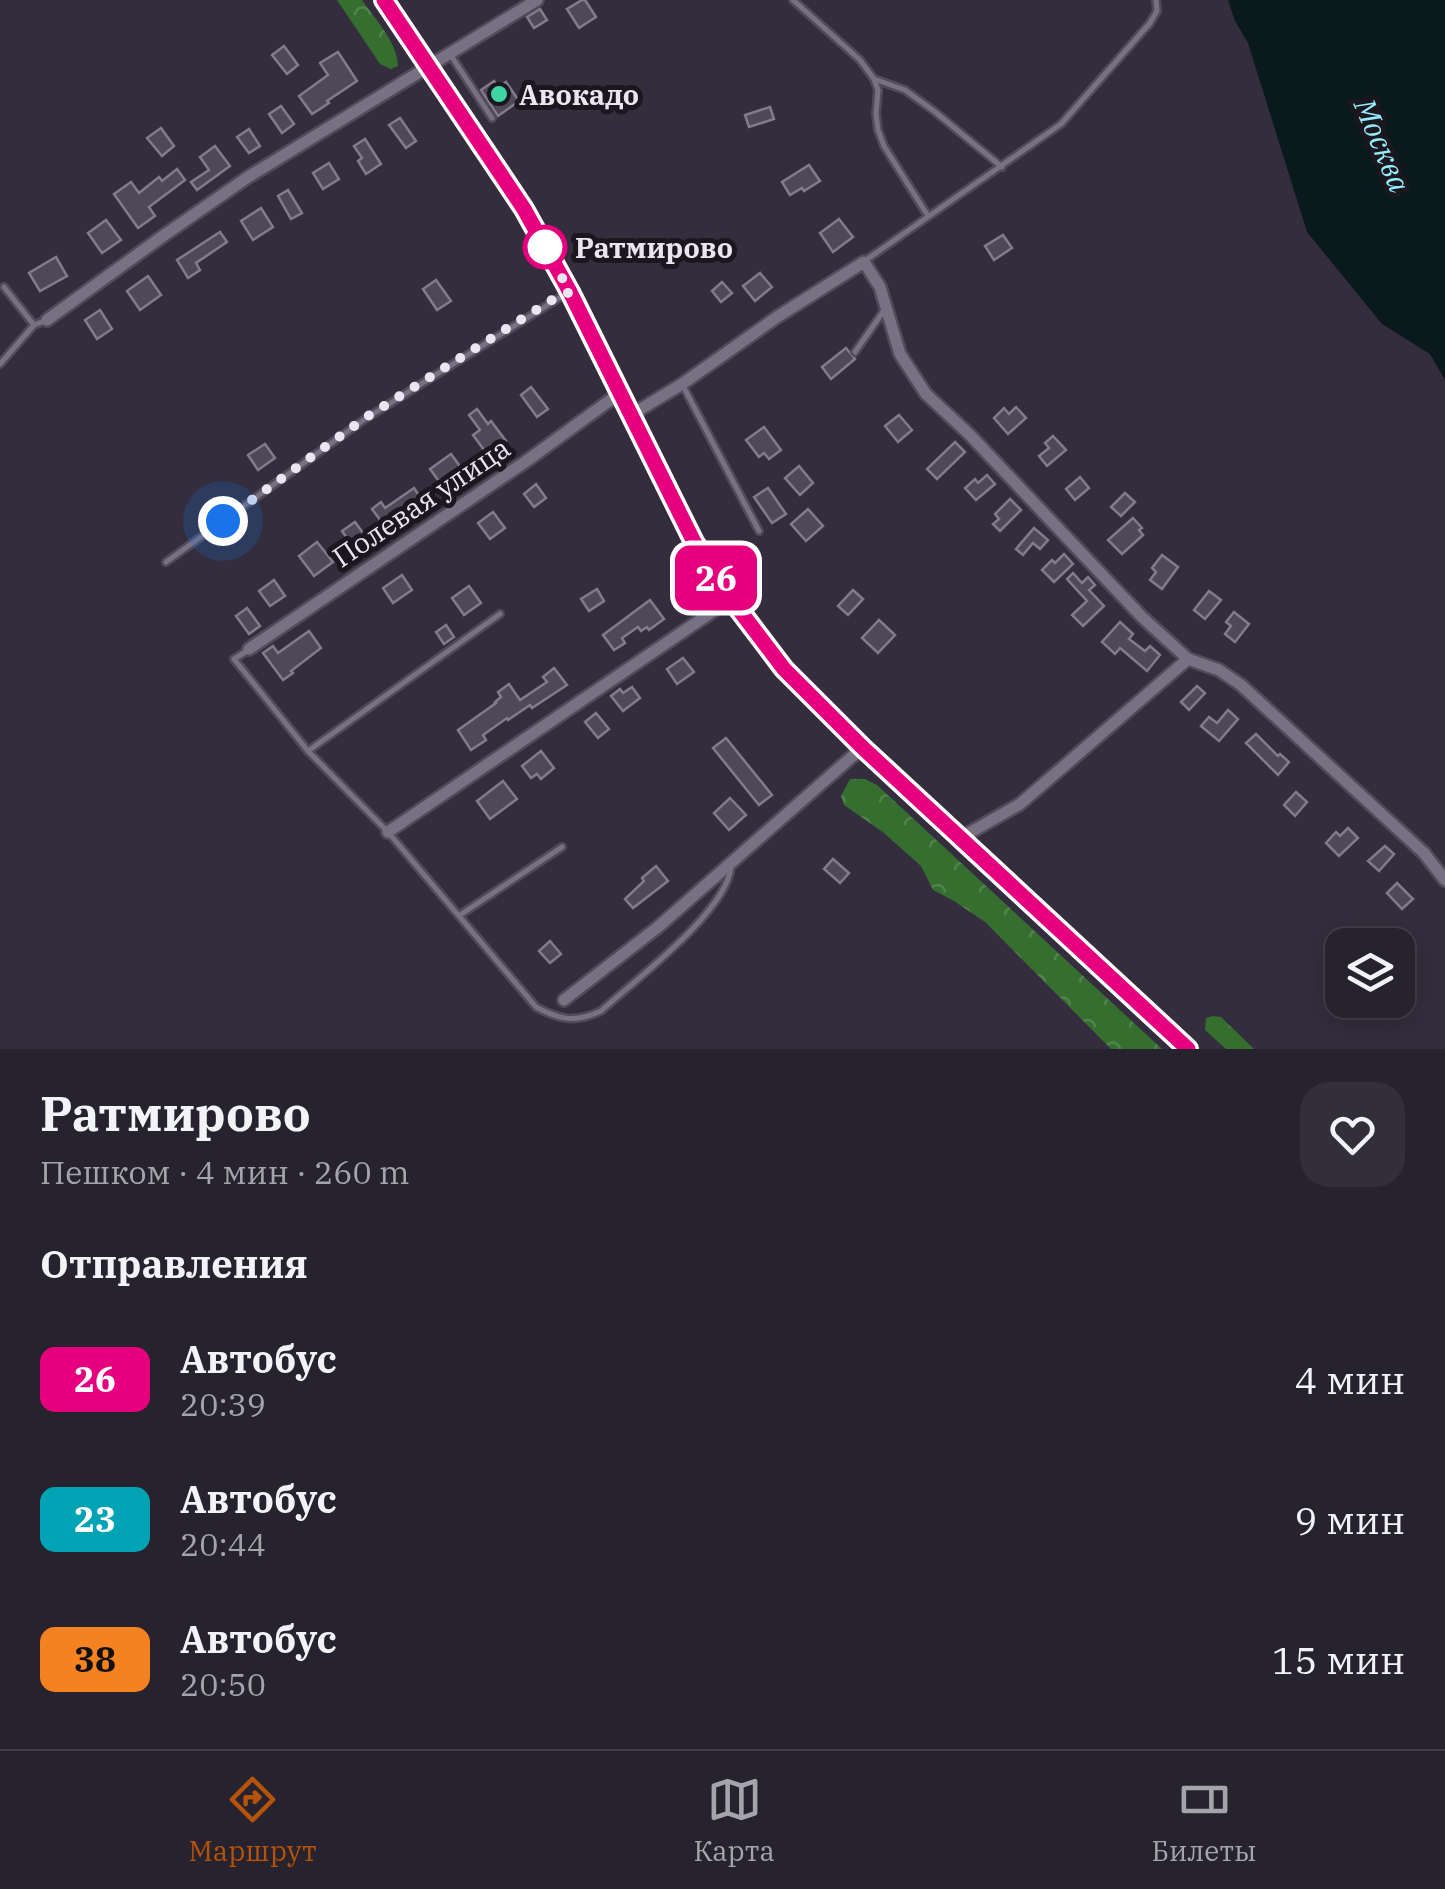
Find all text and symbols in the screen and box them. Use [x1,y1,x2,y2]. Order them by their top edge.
place label: Авокадо [519,76,639,113]
marker: Авокадо [488,83,510,105]
water label: Москва [1345,91,1420,199]
marker: Ратмирово [524,226,566,268]
place label: Ратмирово [575,229,733,266]
street label: Полевая улица [325,429,517,575]
your location [198,496,248,546]
line badge: 26 [671,546,761,610]
text: 26 [695,555,737,601]
map controls [1325,928,1415,1018]
button: layers [1325,928,1415,1018]
text: Ратмирово [40,1082,311,1144]
button: heart [1300,1082,1405,1187]
text: Пешком · 4 мин · 260 m [40,1151,410,1193]
text: Отправления [40,1239,308,1288]
text: Автобус [180,1334,337,1383]
text: 4 мин [1295,1355,1405,1404]
text: 26 [74,1356,116,1402]
text: 20:39 [180,1383,266,1425]
text: Автобус [180,1474,337,1523]
text: 9 мин [1295,1495,1405,1544]
text: 23 [74,1496,116,1542]
text: 20:44 [180,1523,266,1565]
text: Автобус [180,1614,337,1663]
text: 15 мин [1272,1635,1405,1684]
text: 38 [74,1636,116,1682]
text: 20:50 [180,1663,266,1705]
tab: Маршрут [188,1772,317,1869]
tab: Карта [693,1772,775,1869]
tab: Билеты [1152,1772,1257,1869]

